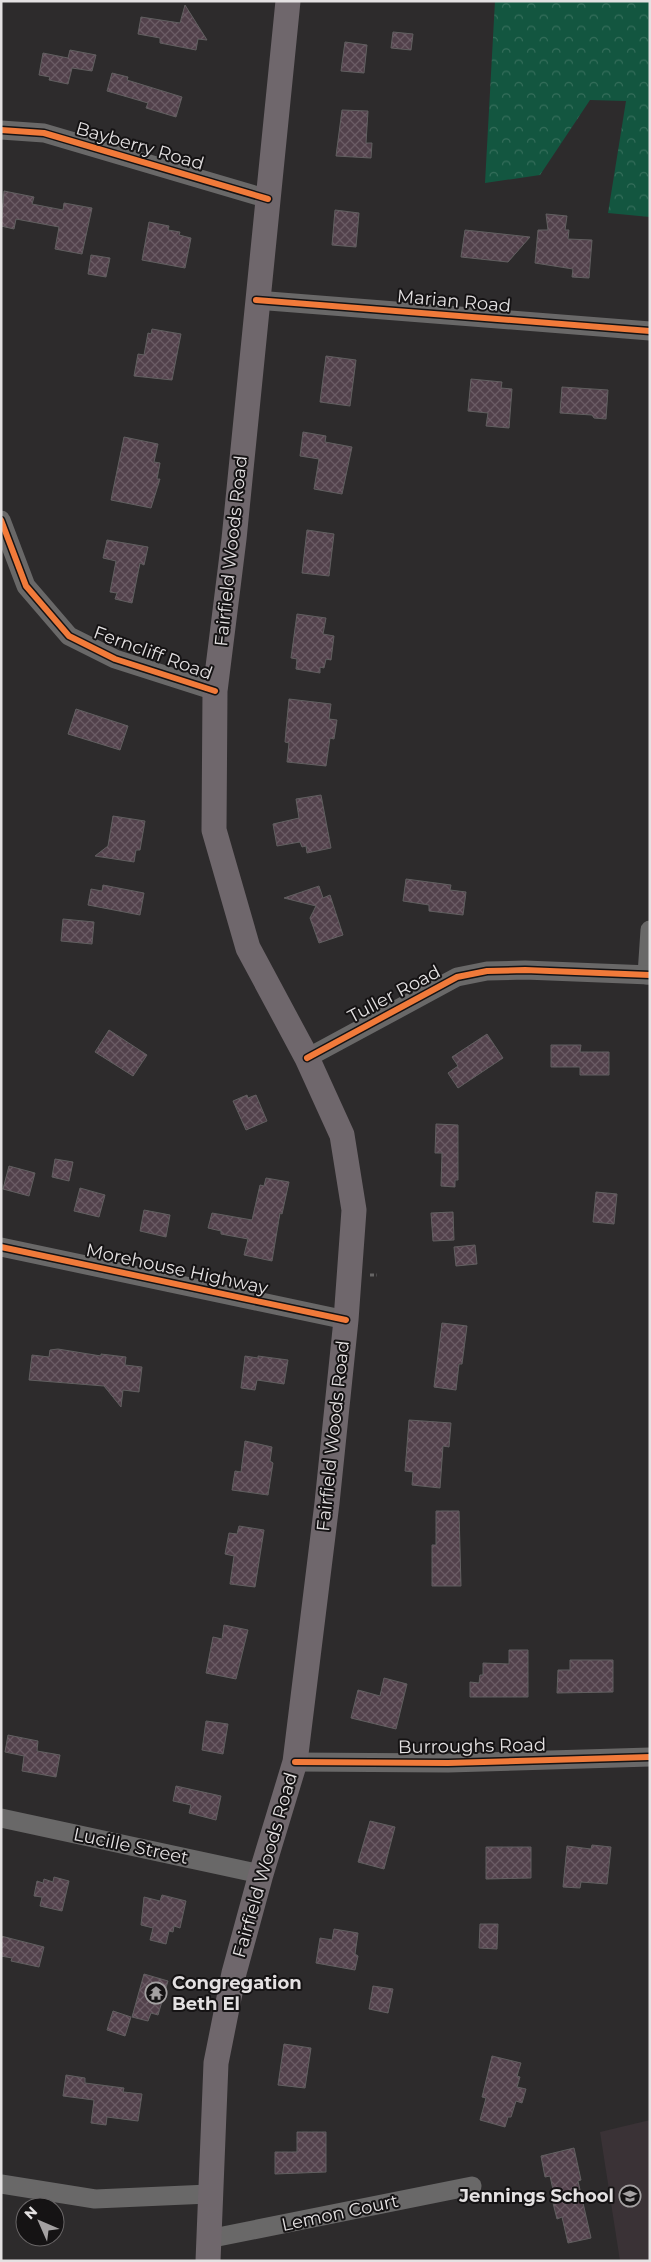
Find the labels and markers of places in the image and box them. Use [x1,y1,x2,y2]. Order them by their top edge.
place label: Congregation Beth El [172,1972,302,2015]
temple icon: Congregation Beth El [144,1981,168,2005]
school or university icon: Jennings School [618,2184,642,2208]
place label: Jennings School [458,2185,614,2207]

